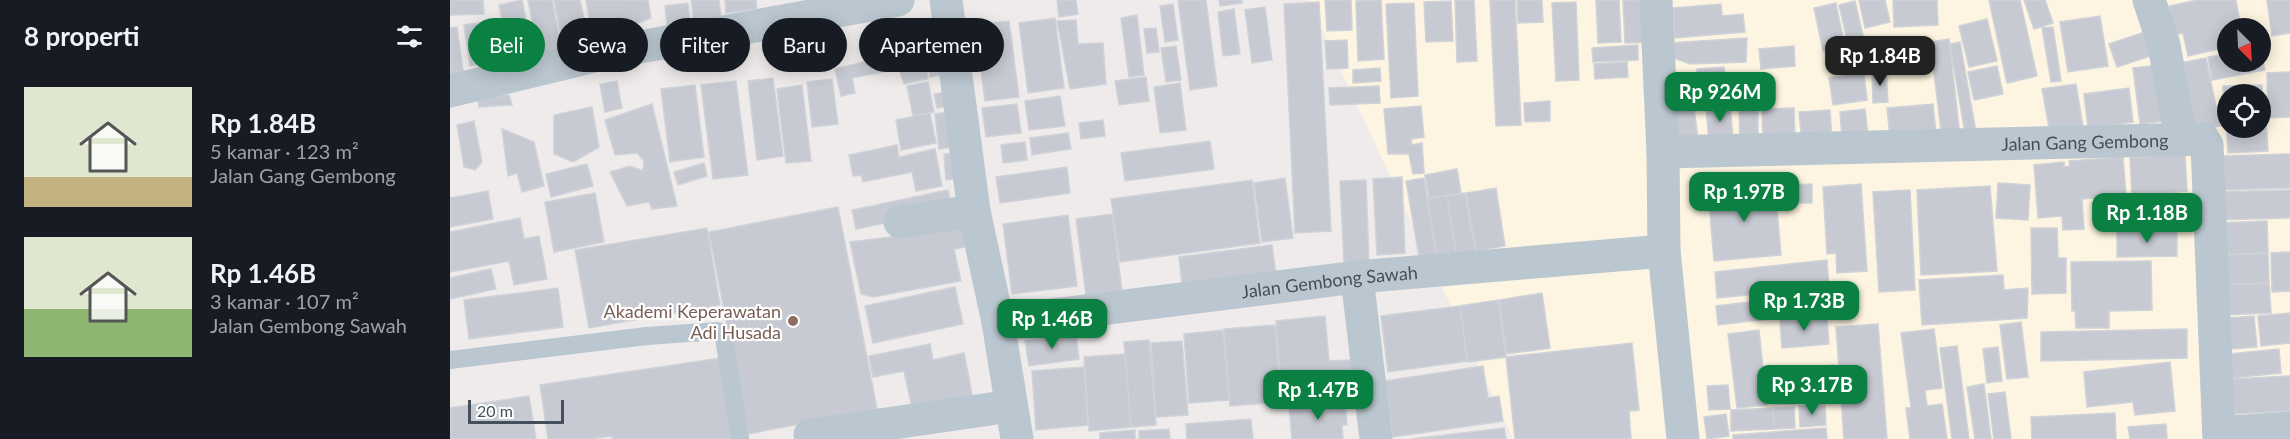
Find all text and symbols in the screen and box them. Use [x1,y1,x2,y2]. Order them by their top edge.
chip: Beli [468,18,545,72]
chip: Sewa [557,18,648,72]
chip: Filter [660,18,750,72]
chip: Baru [762,18,847,72]
chip: Apartemen [859,18,1004,72]
north arrow [2217,18,2271,72]
map controls [2217,18,2271,138]
text: 8 properti [24,20,140,52]
icon: filters [393,20,426,53]
pin: Rp 1.84B [1818,36,1942,87]
text: Rp 1.84B [1839,43,1921,67]
pin: Rp 926M [1665,72,1775,123]
text: Rp 926M [1679,79,1761,103]
button: locate [2217,84,2271,138]
text: Rp 1.84B [210,107,316,139]
icon: home [72,111,144,183]
street label: Jalan Gang Gembong [2001,129,2169,155]
text: 5 kamar · 123 m² [210,139,359,163]
text: Jalan Gang Gembong [210,163,396,187]
pin: Rp 1.97B [1682,172,1806,223]
text: Rp 1.97B [1703,179,1785,203]
pin: Rp 1.18B [2085,193,2209,244]
text: Rp 1.18B [2106,200,2188,224]
text: Rp 1.46B [210,257,316,289]
icon: home [72,261,144,333]
street label: Jalan Gembong Sawah [1240,261,1419,302]
pin: Rp 1.73B [1742,281,1866,332]
text: Rp 1.73B [1763,288,1845,312]
text: 3 kamar · 107 m² [210,289,359,313]
pin: Rp 1.46B [990,299,1114,350]
place label: Akademi Keperawatan Adi Husada [604,300,781,343]
text: Rp 1.46B [1011,306,1093,330]
text: Jalan Gembong Sawah [210,313,407,337]
marker: Akademi Keperawatan Adi Husada [786,314,800,328]
pin: Rp 3.17B [1750,365,1874,416]
pin: Rp 1.47B [1256,370,1380,421]
text: Rp 3.17B [1771,372,1853,396]
text: Rp 1.47B [1277,377,1359,401]
scale bar [468,397,564,424]
text: 20 m [477,401,513,420]

